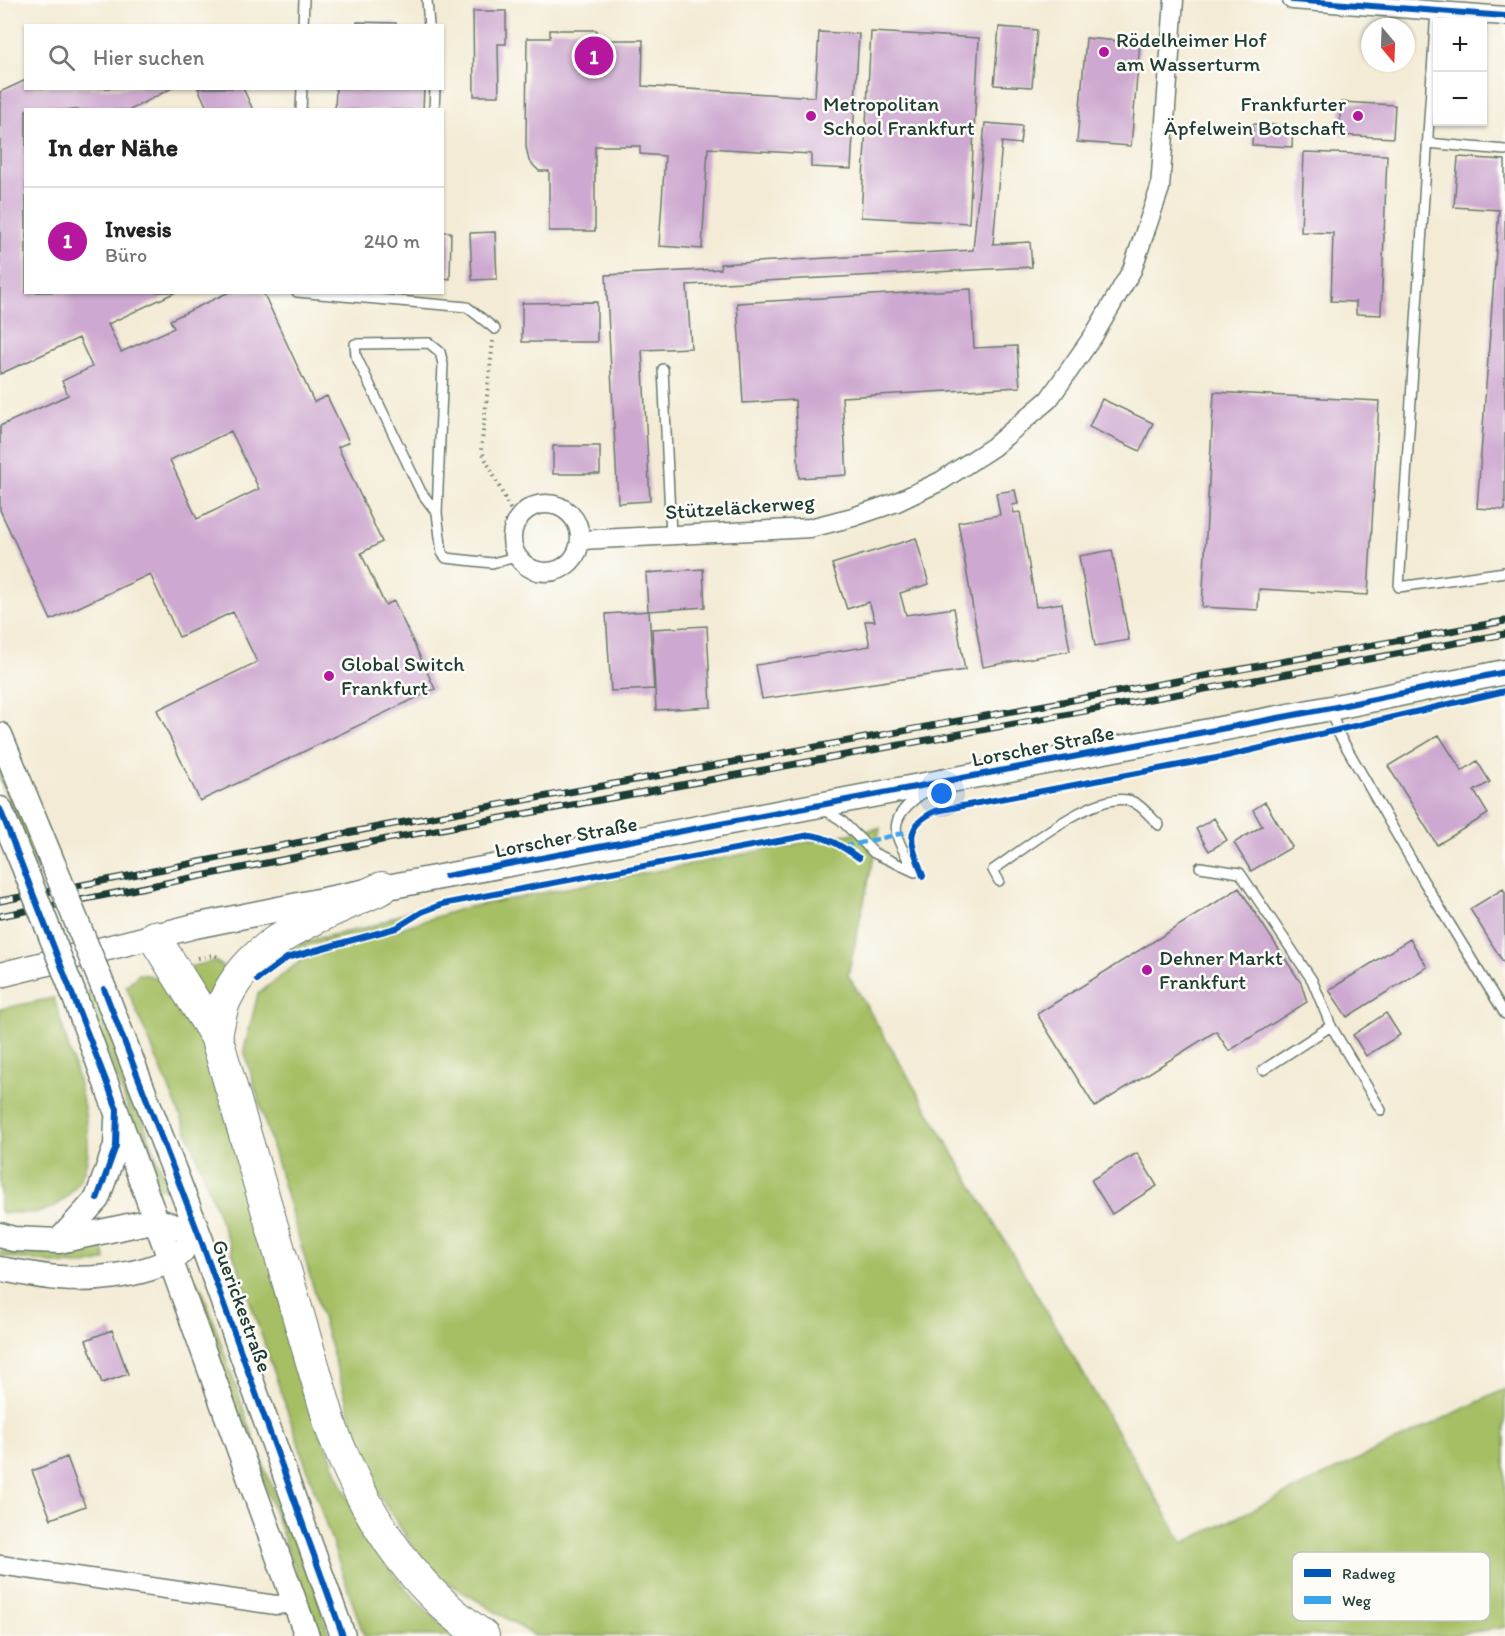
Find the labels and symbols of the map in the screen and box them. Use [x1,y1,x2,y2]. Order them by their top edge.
north arrow [1361,18,1415,72]
place label: Rödelheimer Hof am Wasserturm [1116,27,1267,76]
pin: 1 [574,34,614,78]
marker: Rödelheimer Hof am Wasserturm [1097,45,1111,59]
place label: Metropolitan School Frankfurt [823,91,975,140]
place label: Frankfurter Äpfelwein Botschaft [1164,91,1347,140]
marker: Metropolitan School Frankfurt [804,109,818,123]
marker: Frankfurter Äpfelwein Botschaft [1351,109,1365,123]
street label: Stützeläckerweg [664,489,816,524]
place label: Global Switch Frankfurt [341,651,465,700]
marker: Global Switch Frankfurt [322,669,336,683]
street label: Lorscher Straße [970,719,1116,772]
your location [927,779,956,808]
street label: Lorscher Straße [493,810,639,863]
place label: Dehner Markt Frankfurt [1159,945,1283,994]
marker: Dehner Markt Frankfurt [1140,963,1154,977]
street label: Guerickestraße [207,1236,278,1375]
legend [1292,1552,1490,1621]
text: Radweg [1342,1564,1396,1583]
text: Weg [1342,1591,1372,1610]

